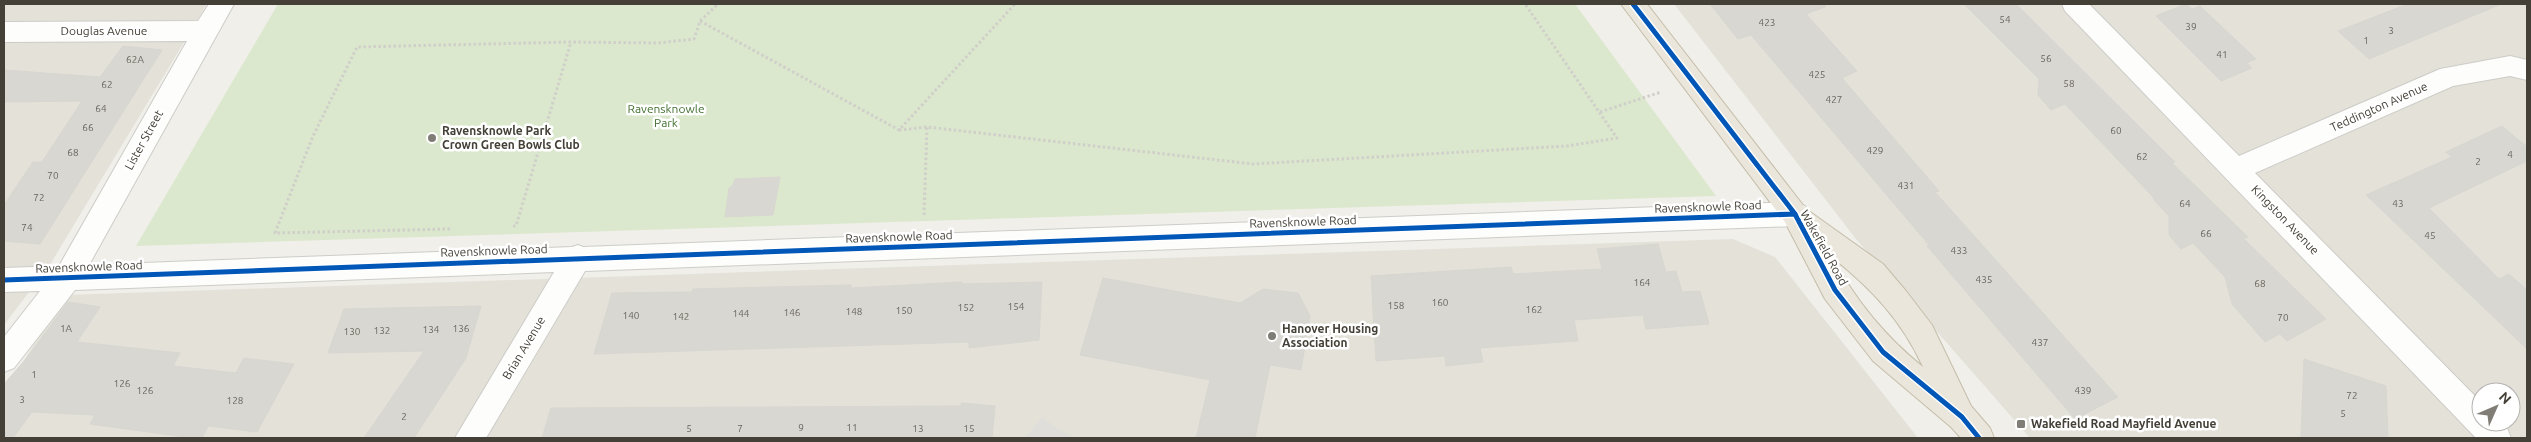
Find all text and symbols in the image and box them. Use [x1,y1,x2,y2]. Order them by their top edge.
house number: 54 [1999,14,2011,25]
house number: 423 [1759,17,1775,28]
house number: 39 [2185,21,2197,32]
street label: Douglas Avenue [61,24,147,37]
house number: 3 [2388,25,2394,36]
house number: 1 [2363,35,2369,46]
house number: 41 [2216,49,2228,60]
house number: 56 [2040,53,2052,64]
house number: 62A [126,54,144,65]
house number: 425 [1809,69,1825,80]
house number: 58 [2063,78,2075,89]
house number: 62 [101,79,113,90]
street label: Teddington Avenue [2328,79,2429,134]
house number: 427 [1826,94,1842,105]
park label: Ravensknowle Park [627,102,705,129]
house number: 64 [95,103,107,114]
street label: Lister Street [122,107,165,172]
house number: 66 [82,122,94,133]
place label: Ravensknowle Park Crown Green Bowls Club [442,124,580,151]
house number: 60 [2110,125,2122,136]
marker: Ravensknowle Park Crown Green Bowls Club [426,132,438,144]
house number: 429 [1867,145,1883,156]
house number: 68 [67,147,79,158]
house number: 4 [2507,149,2513,160]
house number: 62 [2136,151,2148,162]
house number: 2 [2475,156,2481,167]
house number: 70 [47,170,59,181]
house number: 431 [1898,180,1914,191]
street label: Kingston Avenue [2249,182,2322,257]
house number: 72 [33,192,45,203]
street label: Ravensknowle Road [1654,198,1762,215]
house number: 64 [2179,198,2191,209]
house number: 43 [2392,198,2404,209]
street label: Wakefield Road [1798,208,1851,288]
street label: Ravensknowle Road [1249,213,1357,230]
house number: 74 [21,222,33,233]
street label: Ravensknowle Road [845,228,953,245]
house number: 66 [2200,228,2212,239]
house number: 45 [2424,230,2436,241]
street label: Ravensknowle Road [440,242,548,259]
house number: 433 [1951,245,1967,256]
street label: Ravensknowle Road [35,258,143,275]
house number: 435 [1976,274,1992,285]
house number: 164 [1634,277,1651,288]
house number: 68 [2254,278,2266,289]
house number: 160 [1432,297,1449,308]
house number: 158 [1388,300,1405,311]
house number: 154 [1008,301,1025,312]
house number: 152 [958,302,974,313]
house number: 162 [1526,304,1542,315]
house number: 150 [896,305,913,316]
house number: 148 [846,306,863,317]
house number: 146 [784,307,801,318]
house number: 144 [733,308,750,319]
house number: 140 [623,310,640,321]
house number: 142 [673,311,689,322]
house number: 70 [2277,312,2289,323]
street label: Brian Avenue [500,314,547,382]
place label: Hanover Housing Association [1282,322,1378,349]
house number: 1A [60,323,73,334]
house number: 136 [453,323,470,334]
house number: 134 [423,324,440,335]
house number: 132 [374,325,390,336]
house number: 130 [344,326,361,337]
marker: Hanover Housing Association [1266,330,1278,342]
house number: 437 [2032,337,2048,348]
house number: 1 [31,369,37,380]
house number: 126 [114,378,131,389]
north arrow [2471,382,2521,432]
house number: 126 [137,385,154,396]
house number: 439 [2075,385,2091,396]
text: N [2496,388,2515,407]
house number: 72 [2346,390,2358,401]
house number: 3 [19,394,25,405]
house number: 128 [227,395,244,406]
house number: 5 [2340,408,2346,419]
house number: 2 [401,411,407,422]
place label: Wakefield Road Mayfield Avenue [2031,417,2217,430]
marker: Wakefield Road Mayfield Avenue [2015,418,2027,430]
house number: 9 [798,422,804,433]
house number: 11 [846,422,858,433]
house number: 5 [686,423,692,434]
house number: 7 [737,423,743,434]
house number: 13 [912,423,924,434]
house number: 15 [963,423,975,434]

